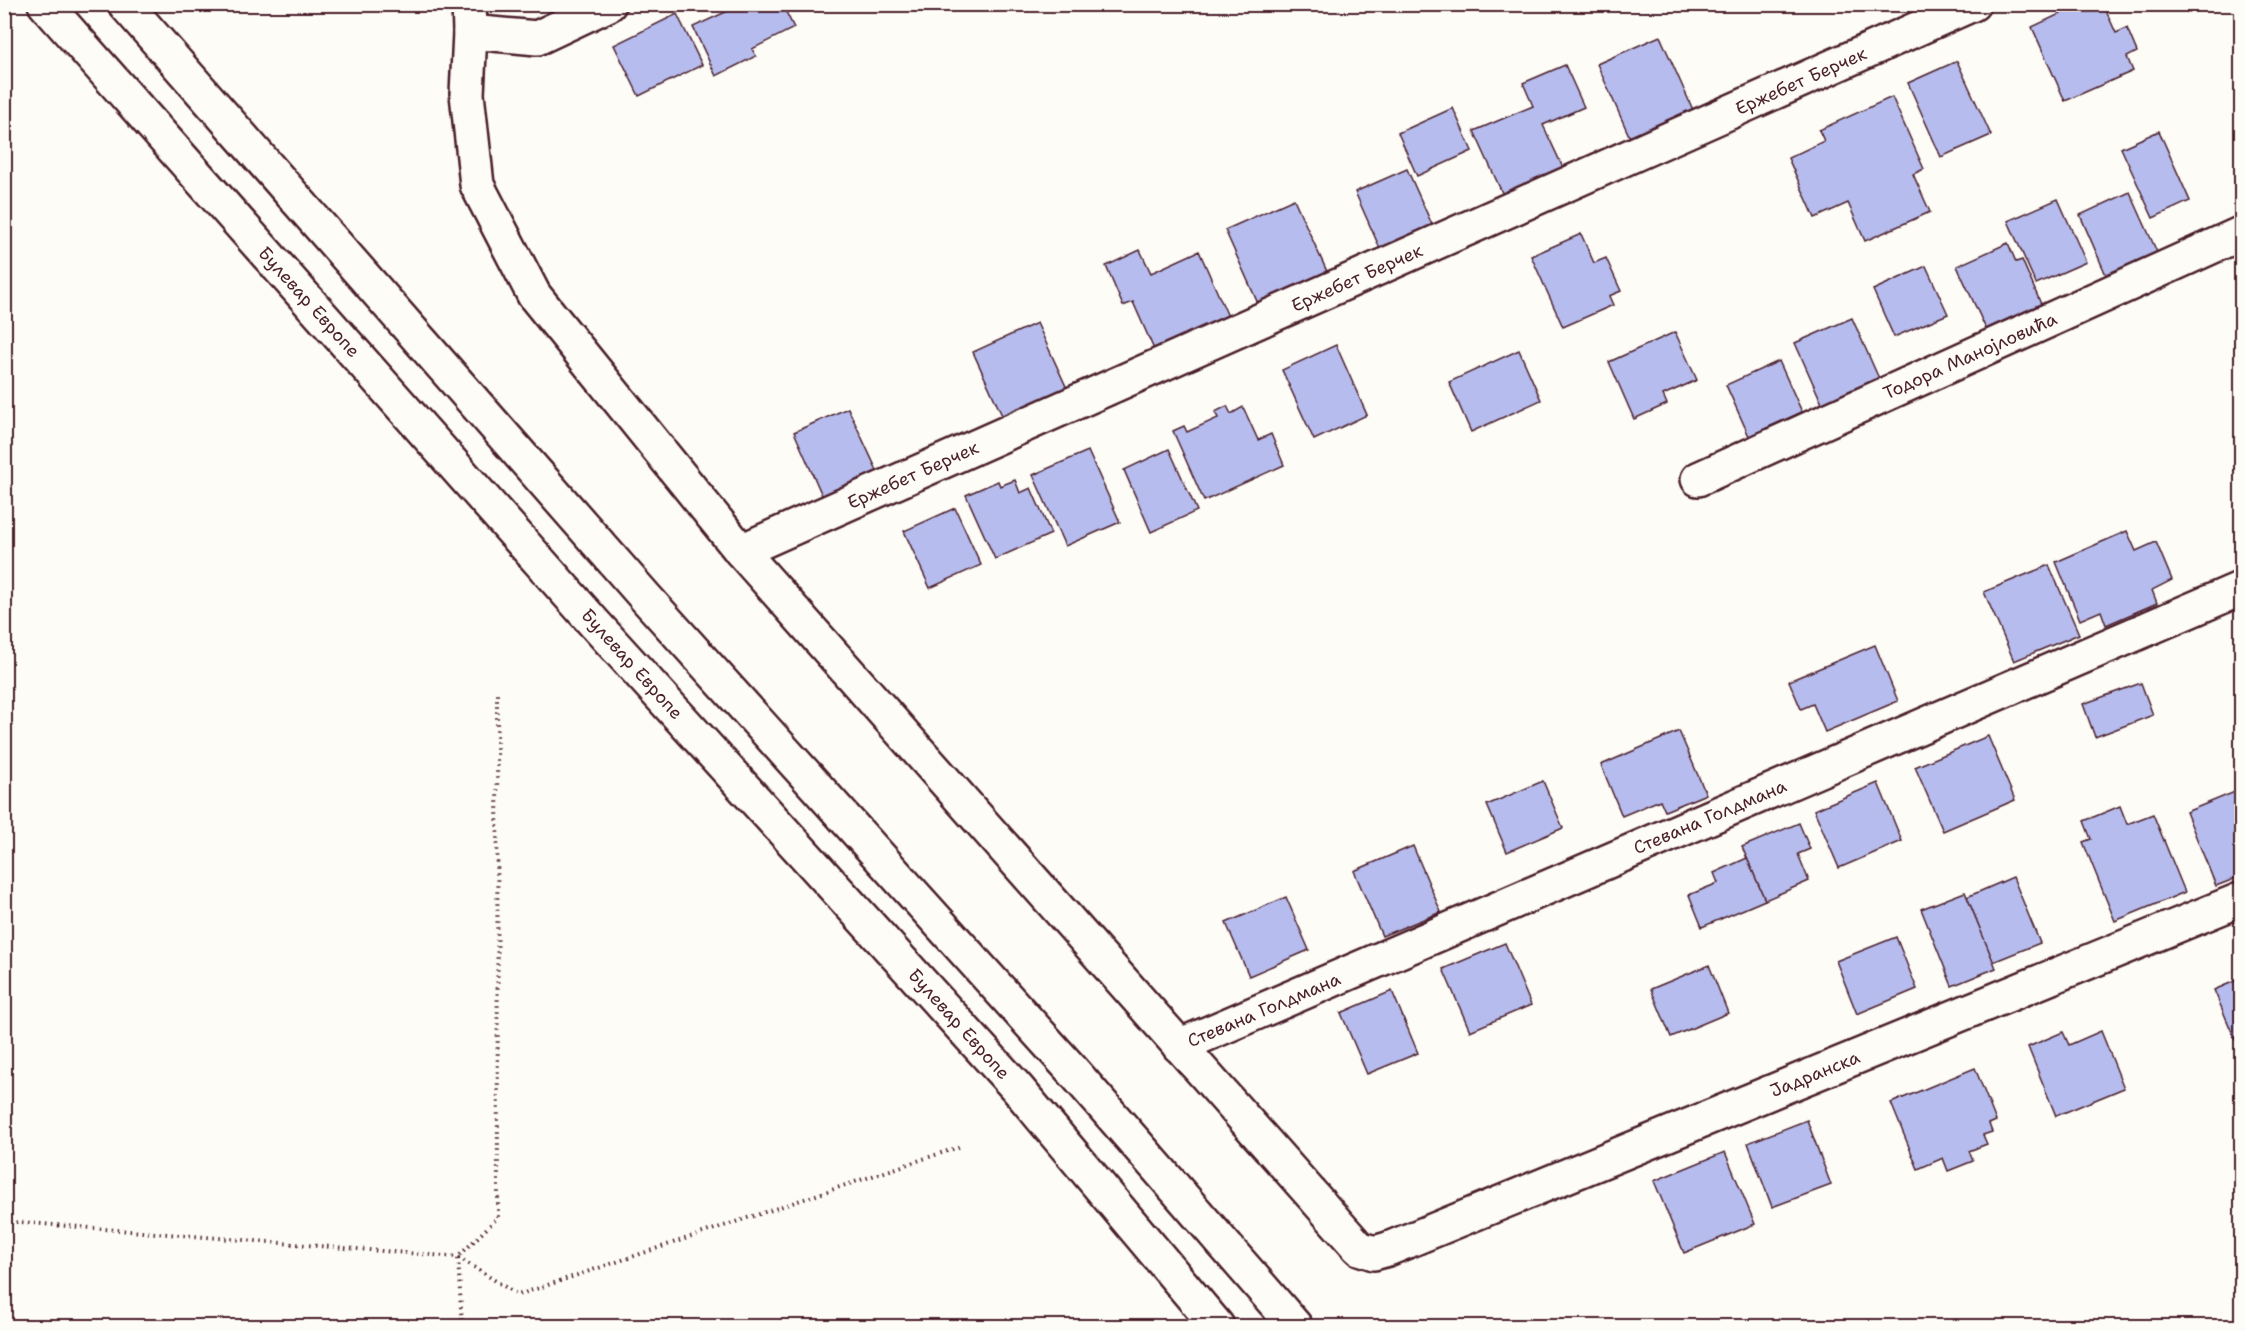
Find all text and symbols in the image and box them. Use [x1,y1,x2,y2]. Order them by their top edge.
street label: Ержебет Берчек [1732,41,1871,121]
street label: Ержебет Берчек [1288,238,1427,318]
street label: Булевар Европе [253,242,365,362]
street label: Тодора Манојловића [1879,307,2061,405]
street label: Ержебет Берчек [844,435,983,515]
street label: Булевар Европе [576,604,688,724]
street label: Стевана Голдмана [1630,774,1790,860]
street label: Булевар Европе [903,964,1015,1084]
street label: Стевана Голдмана [1184,967,1344,1053]
street label: Јадранска [1767,1045,1863,1103]

